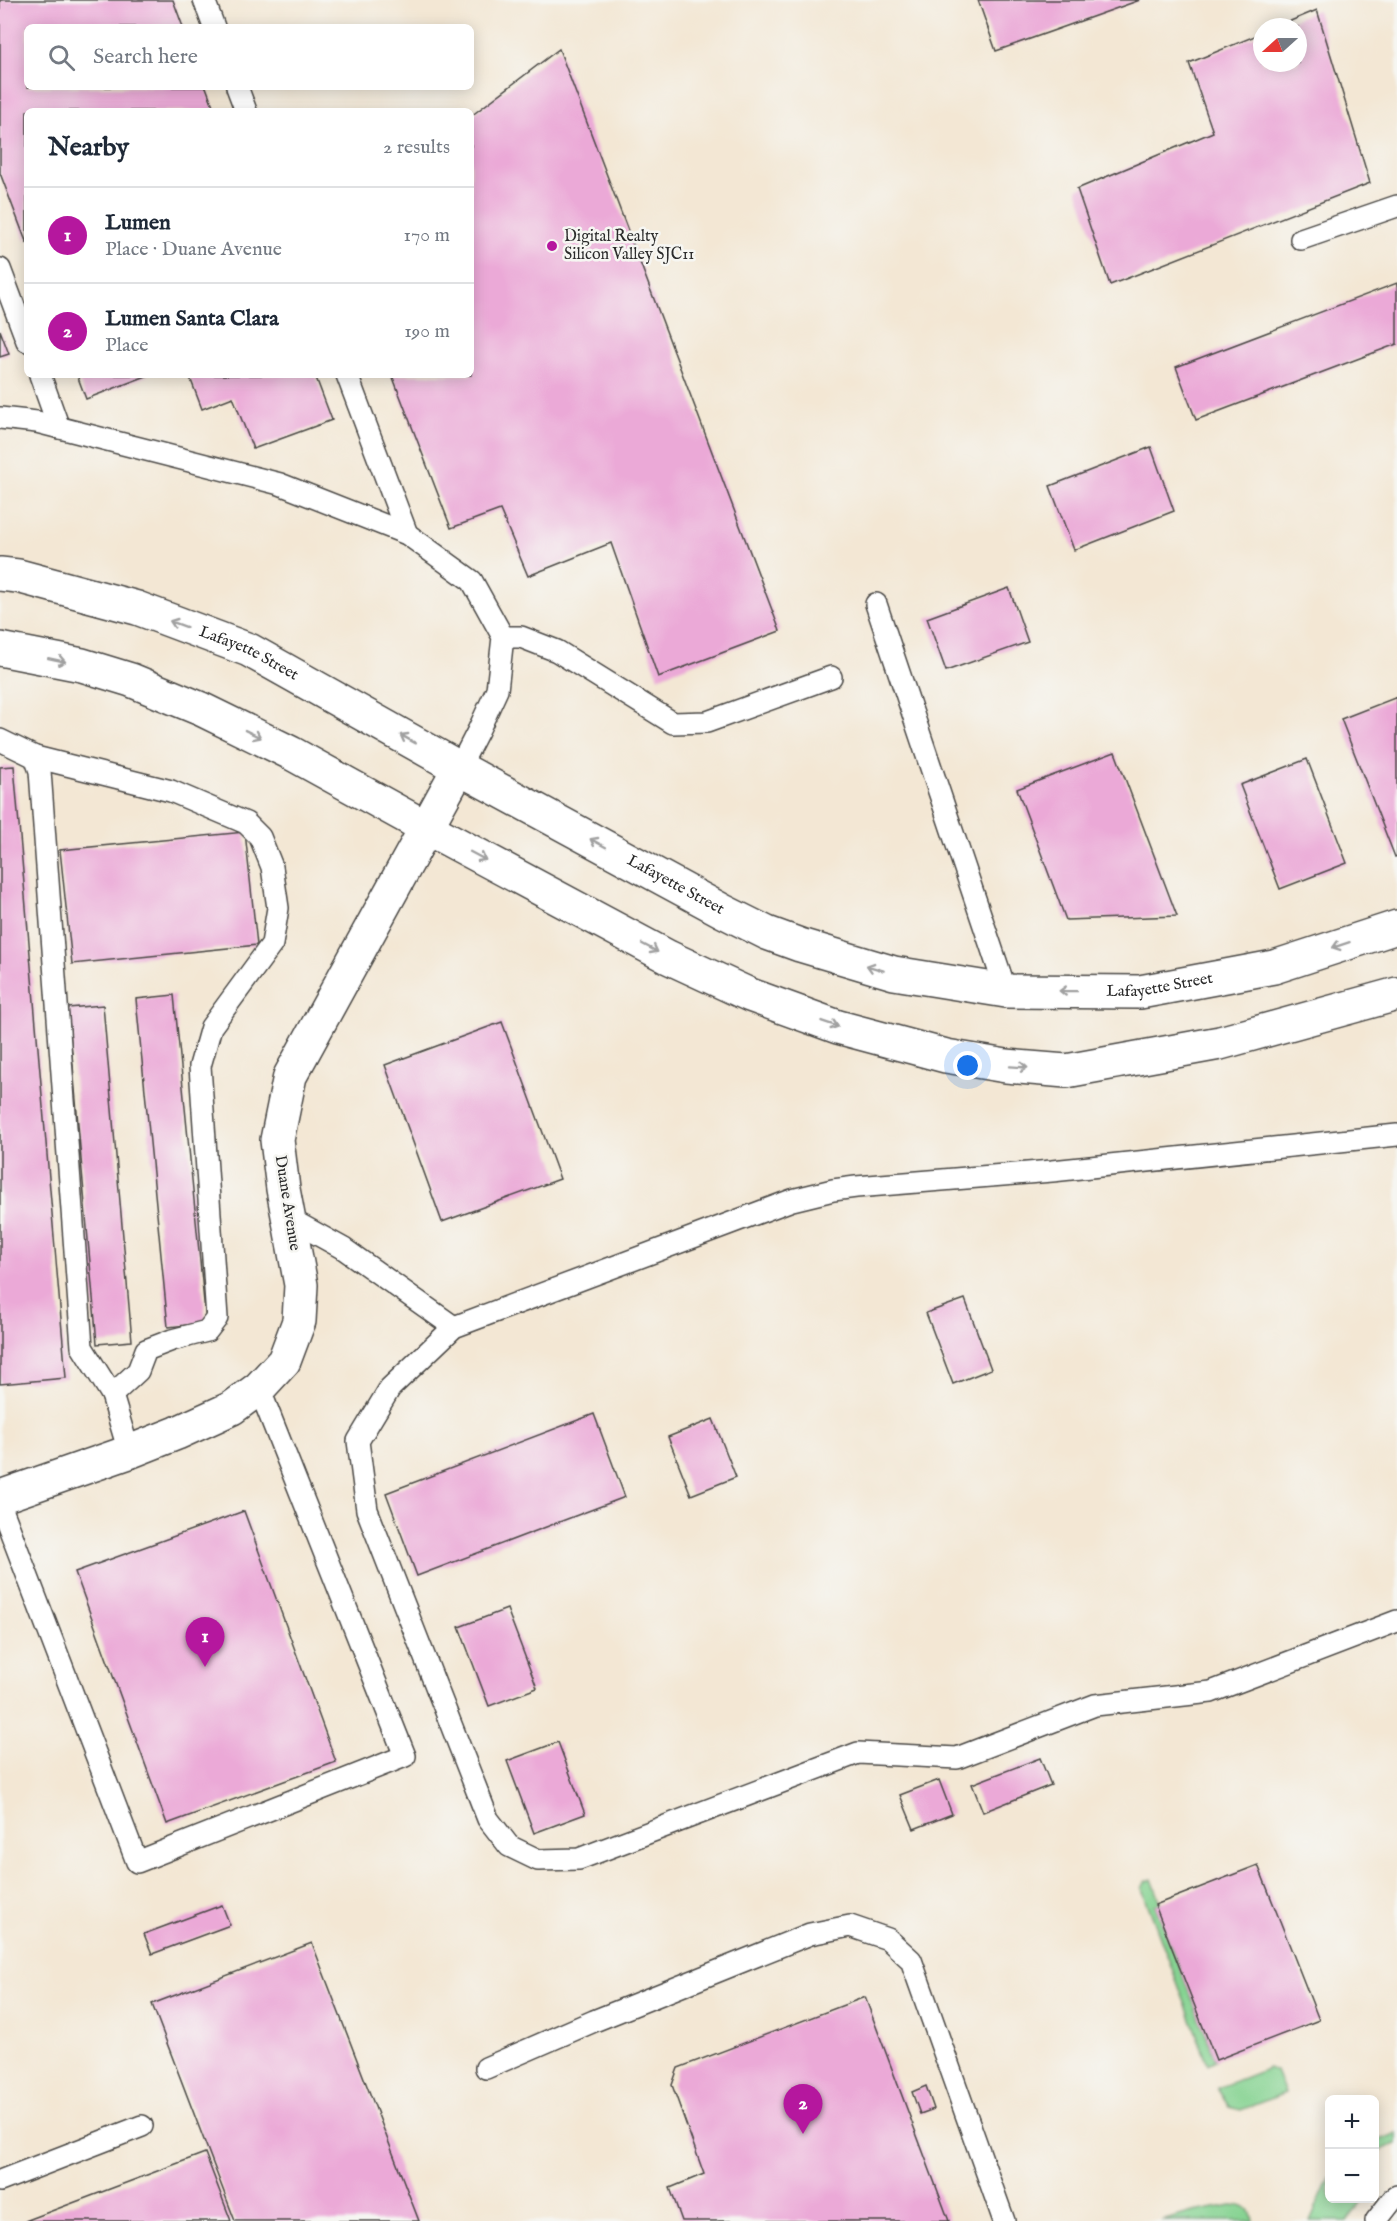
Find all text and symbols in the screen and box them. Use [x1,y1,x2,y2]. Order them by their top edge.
north arrow [1253,18,1307,72]
search box [24,24,474,90]
icon: search [45,41,78,74]
text: Search here [93,43,198,71]
text: Nearby [48,131,129,164]
text: 2 results [383,135,450,160]
text: Lumen [105,209,171,237]
text: 1 [64,223,71,248]
text: 170 m [404,223,450,248]
place label: Digital Realty Silicon Valley SJC11 [564,227,694,265]
text: Place · Duane Avenue [105,237,282,262]
marker: Digital Realty Silicon Valley SJC11 [545,239,559,253]
text: Lumen Santa Clara [105,305,279,333]
text: 2 [63,319,72,344]
text: 190 m [404,319,450,344]
text: Place [105,333,148,358]
one-way arrow [169,617,188,628]
street label: Lafayette Street [196,622,302,686]
one-way arrow [47,655,67,666]
one-way arrow [244,729,262,741]
one-way arrow [400,733,417,745]
one-way arrow [590,837,607,849]
one-way arrow [469,851,487,862]
street label: Lafayette Street [623,851,728,920]
one-way arrow [1332,940,1351,951]
one-way arrow [641,943,659,954]
one-way arrow [866,962,885,973]
street label: Lafayette Street [1106,969,1215,1003]
one-way arrow [1059,985,1079,997]
one-way arrow [820,1019,839,1030]
your location [953,1051,982,1080]
one-way arrow [1009,1062,1029,1073]
street label: Duane Avenue [270,1154,304,1252]
pin: 1 [186,1618,224,1667]
pin: 2 [784,2084,822,2134]
map controls [1325,2095,1379,2203]
button: + [1325,2095,1379,2149]
button: − [1325,2149,1379,2203]

